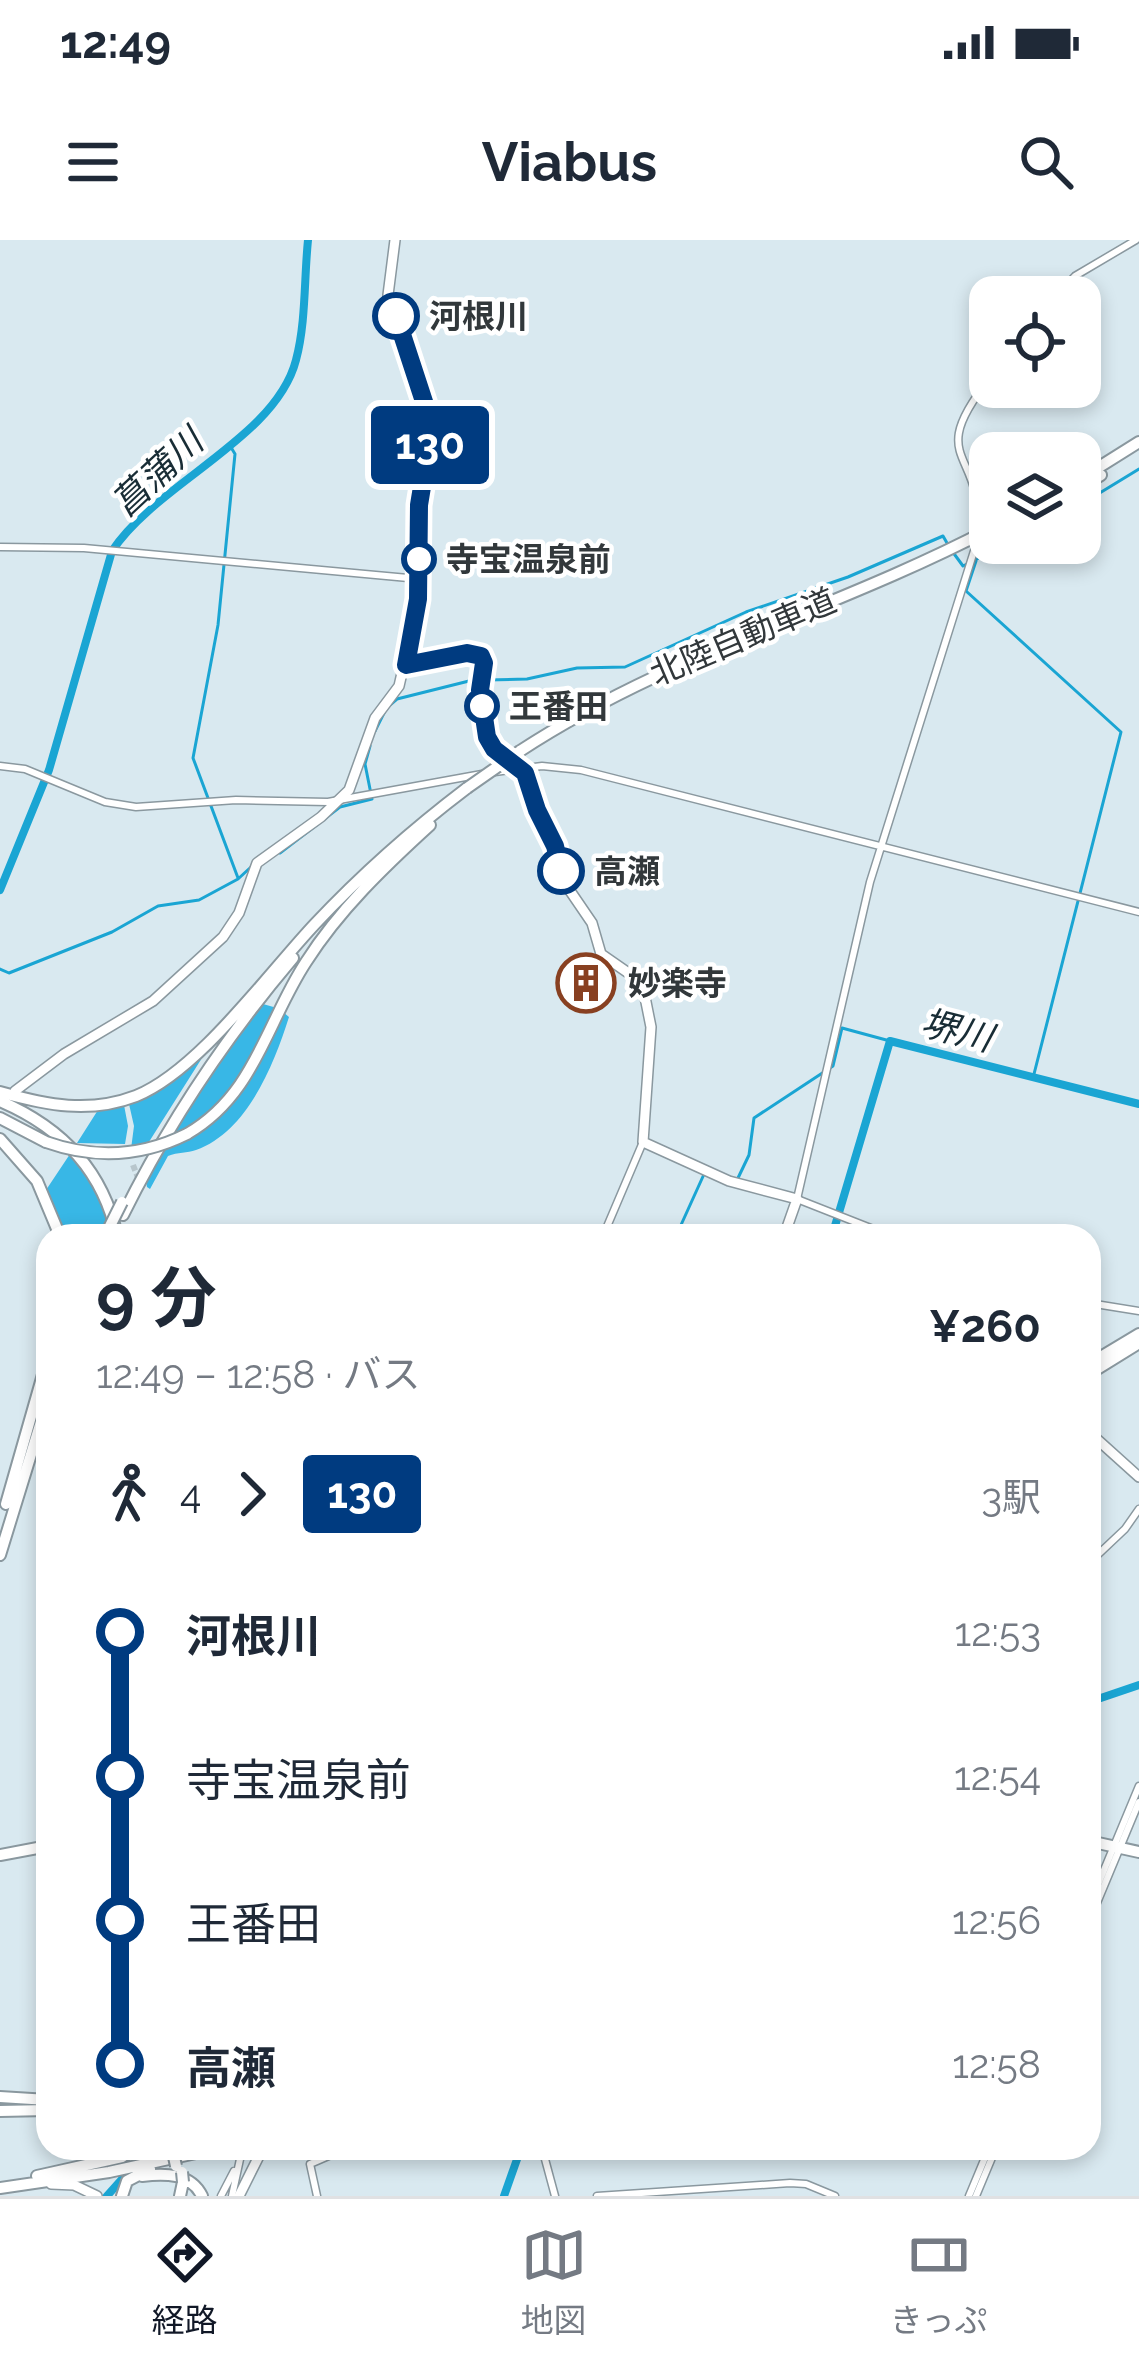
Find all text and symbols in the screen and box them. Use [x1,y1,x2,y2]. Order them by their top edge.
text: 12:49 [60,16,171,69]
icon: menu [60,129,126,195]
icon: search [1013,129,1079,195]
text: Viabus [482,130,657,194]
map controls [969,276,1101,564]
button: locate [969,276,1101,408]
marker: 河根川 [374,294,418,338]
place label: 河根川 [429,297,528,336]
line badge: 130 [361,406,499,484]
water label: 菖蒲川 [103,417,214,524]
text: 130 [395,420,465,469]
button: layers [969,432,1101,564]
place label: 寺宝温泉前 [446,540,611,579]
marker: 寺宝温泉前 [403,543,435,575]
street label: 北陸自動車道 [644,580,842,694]
place label: 王番田 [509,687,608,726]
marker: 王番田 [466,690,498,722]
marker: 高瀬 [539,849,583,893]
place label: 高瀬 [594,852,660,891]
building icon: 妙楽寺 [555,952,617,1014]
place label: 妙楽寺 [628,964,727,1003]
water label: 堺川 [917,1001,1001,1060]
text: 9 分 [96,1259,217,1336]
text: ¥260 [929,1300,1041,1353]
text: 12:49 – 12:58 · バス [96,1351,421,1397]
icon: walk [96,1461,162,1527]
icon: forward [219,1461,285,1527]
text: 130 [327,1469,397,1518]
text: 4 [180,1471,201,1517]
text: 3駅 [981,1474,1041,1520]
text: 12:53 [955,1609,1041,1655]
text: 河根川 [186,1610,321,1663]
text: 12:54 [954,1753,1041,1799]
text: 寺宝温泉前 [186,1754,411,1807]
text: 12:56 [952,1897,1041,1943]
text: 王番田 [186,1898,321,1951]
text: 12:58 [952,2041,1041,2087]
text: 高瀬 [186,2042,276,2095]
tab: 経路 [152,2222,218,2342]
tab: 地図 [521,2222,587,2342]
tab: きっぷ [890,2222,987,2342]

